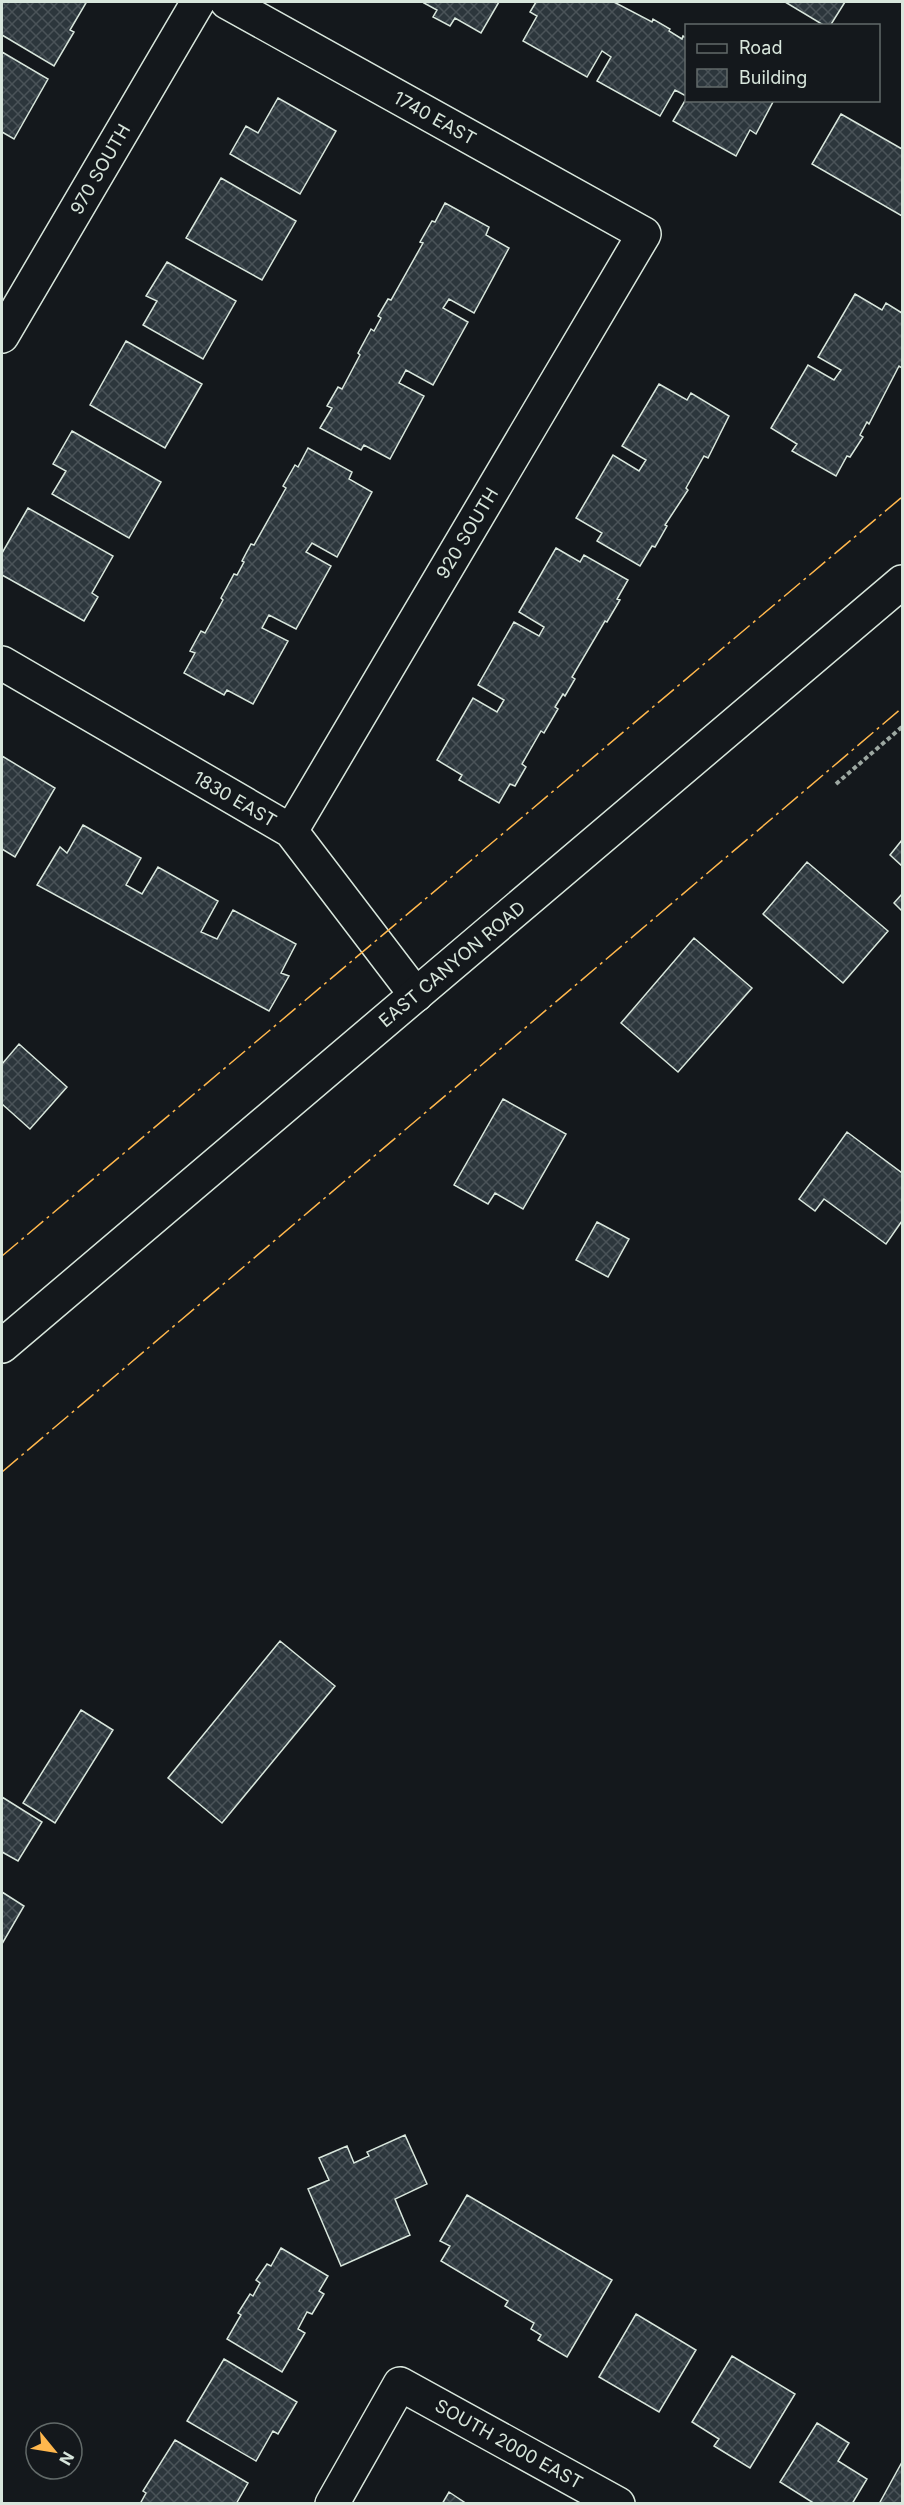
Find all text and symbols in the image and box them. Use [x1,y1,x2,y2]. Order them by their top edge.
legend [685,24,880,102]
text: Road [739,37,782,58]
text: Building [739,67,807,88]
street label: 1740 EAST [390,87,480,149]
street label: 970 SOUTH [66,120,134,218]
street label: 920 SOUTH [432,484,502,582]
street label: 1830 EAST [190,767,280,831]
street label: EAST CANYON ROAD [375,897,529,1031]
street label: SOUTH 2000 EAST [432,2395,586,2493]
north arrow [24,2421,84,2481]
text: N [55,2448,79,2469]

